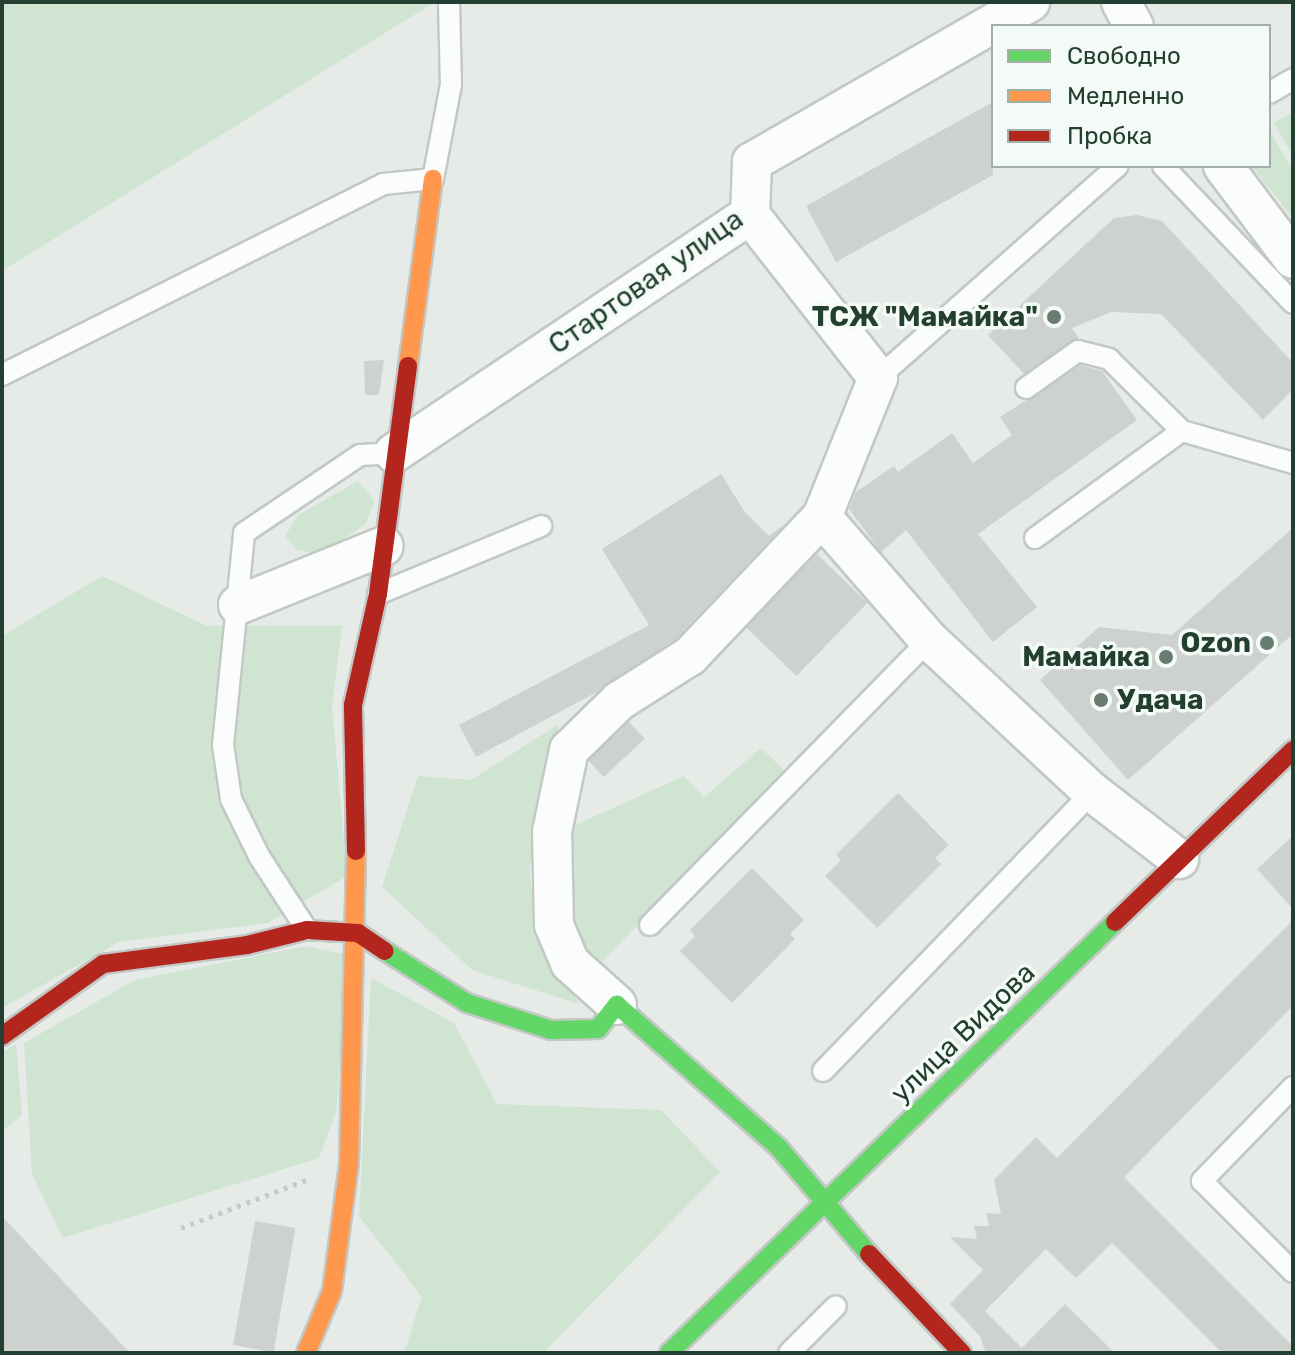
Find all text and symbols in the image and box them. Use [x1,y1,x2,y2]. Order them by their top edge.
legend [991,24,1271,168]
text: Свободно [1067,42,1181,70]
text: Медленно [1067,82,1184,110]
text: Пробка [1067,122,1152,150]
street label: Стартовая улица [542,202,750,362]
place label: ТСЖ "Мамайка" [812,300,1038,334]
marker: ТСЖ "Мамайка" [1045,308,1063,326]
place label: Ozon [1181,626,1251,660]
marker: Ozon [1258,634,1276,652]
place label: Мамайка [1022,640,1150,674]
marker: Мамайка [1157,648,1175,666]
place label: Удача [1117,683,1204,717]
marker: Удача [1092,691,1110,709]
street label: улица Видова [884,956,1042,1110]

